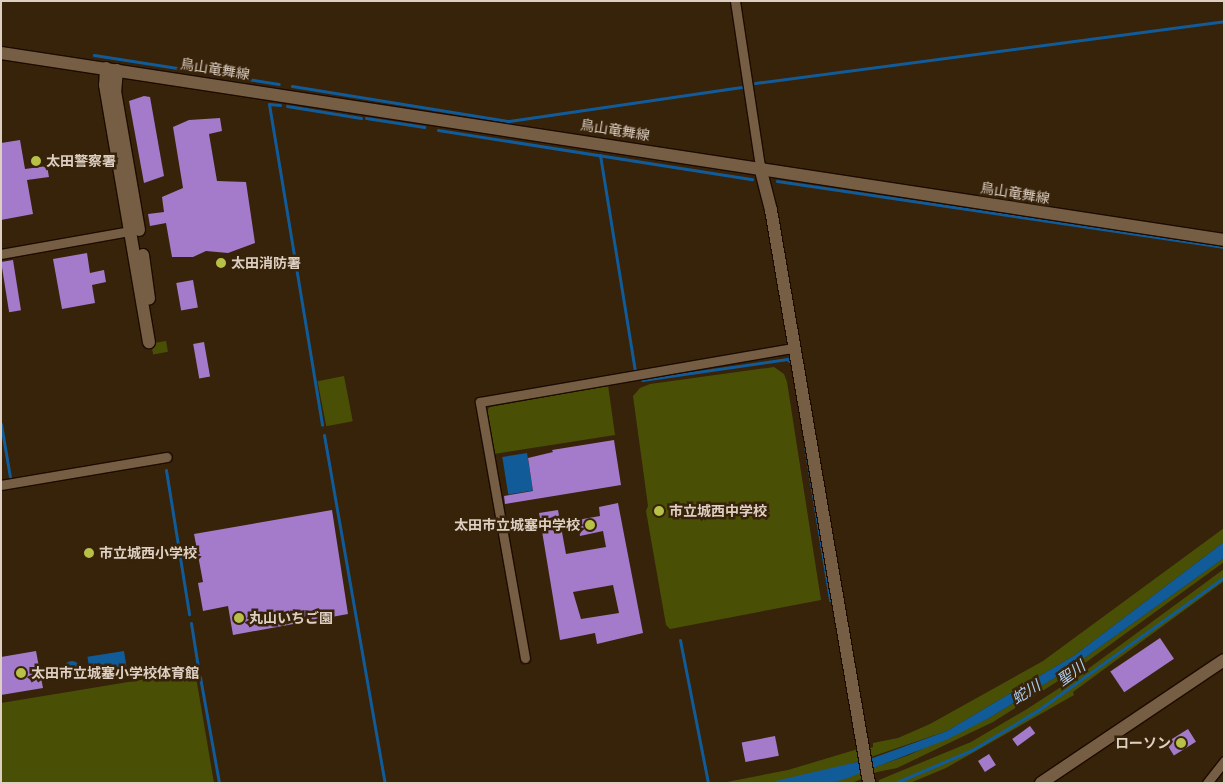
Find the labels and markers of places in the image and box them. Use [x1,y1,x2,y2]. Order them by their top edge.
place label: 太田警察署 [46,153,116,169]
marker: 太田警察署 [30,155,42,167]
place label: 太田消防署 [231,255,301,271]
marker: 太田消防署 [215,257,227,269]
place label: 市立城西中学校 [669,503,767,519]
marker: 市立城西中学校 [653,505,665,517]
place label: 太田市立城塞中学校 [454,517,580,533]
marker: 太田市立城塞中学校 [584,519,596,531]
place label: 市立城西小学校 [99,545,197,561]
marker: 市立城西小学校 [83,547,95,559]
place label: 丸山いちご園 [249,610,333,626]
marker: 丸山いちご園 [233,612,245,624]
place label: 太田市立城塞小学校体育館 [31,665,199,681]
marker: 太田市立城塞小学校体育館 [15,667,27,679]
place label: ローソン [1115,735,1171,751]
marker: ローソン [1175,737,1187,749]

